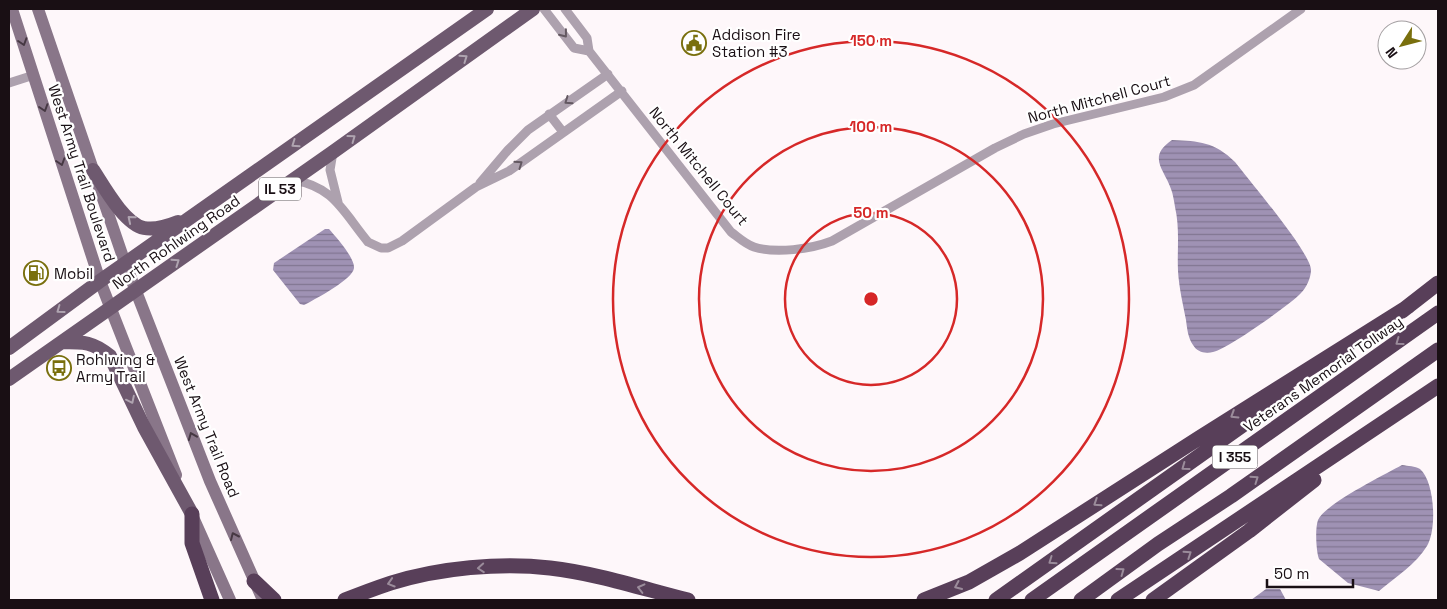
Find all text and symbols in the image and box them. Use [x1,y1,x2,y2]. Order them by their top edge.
north arrow [1377,20,1427,70]
place label: Addison Fire Station #3 [712,25,801,61]
one-way arrow [558,28,566,37]
public building icon: Addison Fire Station #3 [681,30,707,56]
text: 150 m [850,31,892,50]
one-way arrow [17,37,27,46]
text: N [1381,44,1402,62]
one-way arrow [458,55,468,64]
street label: North Mitchell Court [1026,71,1173,127]
street label: West Army Trail Boulevard [44,82,120,264]
one-way arrow [564,95,574,104]
one-way arrow [39,103,49,112]
street label: North Mitchell Court [645,103,753,229]
text: 100 m [850,117,892,136]
one-way arrow [346,136,355,144]
one-way arrow [292,139,301,147]
one-way arrow [56,157,66,165]
one-way arrow [513,161,522,169]
road number: IL 53 [259,178,301,200]
street label: North Rohlwing Road [108,191,244,293]
text: 50 m [853,203,889,222]
one-way arrow [128,216,137,225]
one-way arrow [170,259,179,268]
fuel station icon: Mobil [23,260,49,286]
place label: Mobil [54,264,93,283]
centre of rings [862,290,880,308]
one-way arrow [57,304,66,313]
street label: Veterans Memorial Tollway [1240,312,1406,436]
one-way arrow [1395,336,1404,345]
place label: Rohlwing & Army Trail [76,350,155,386]
street label: West Army Trail Road [170,354,244,500]
bus stop icon: Rohlwing & Army Trail [46,355,72,381]
one-way arrow [125,395,135,404]
one-way arrow [1231,409,1240,419]
one-way arrow [188,432,198,441]
road number: I 355 [1212,446,1258,468]
one-way arrow [1181,461,1190,470]
one-way arrow [1249,476,1258,485]
one-way arrow [1094,496,1103,506]
one-way arrow [230,532,241,541]
one-way arrow [1182,551,1191,560]
one-way arrow [1048,555,1058,564]
scale bar [1267,556,1353,588]
one-way arrow [477,562,485,573]
text: 50 m [1274,564,1309,583]
one-way arrow [1115,569,1124,577]
one-way arrow [388,578,396,588]
one-way arrow [954,580,963,591]
one-way arrow [637,583,646,594]

